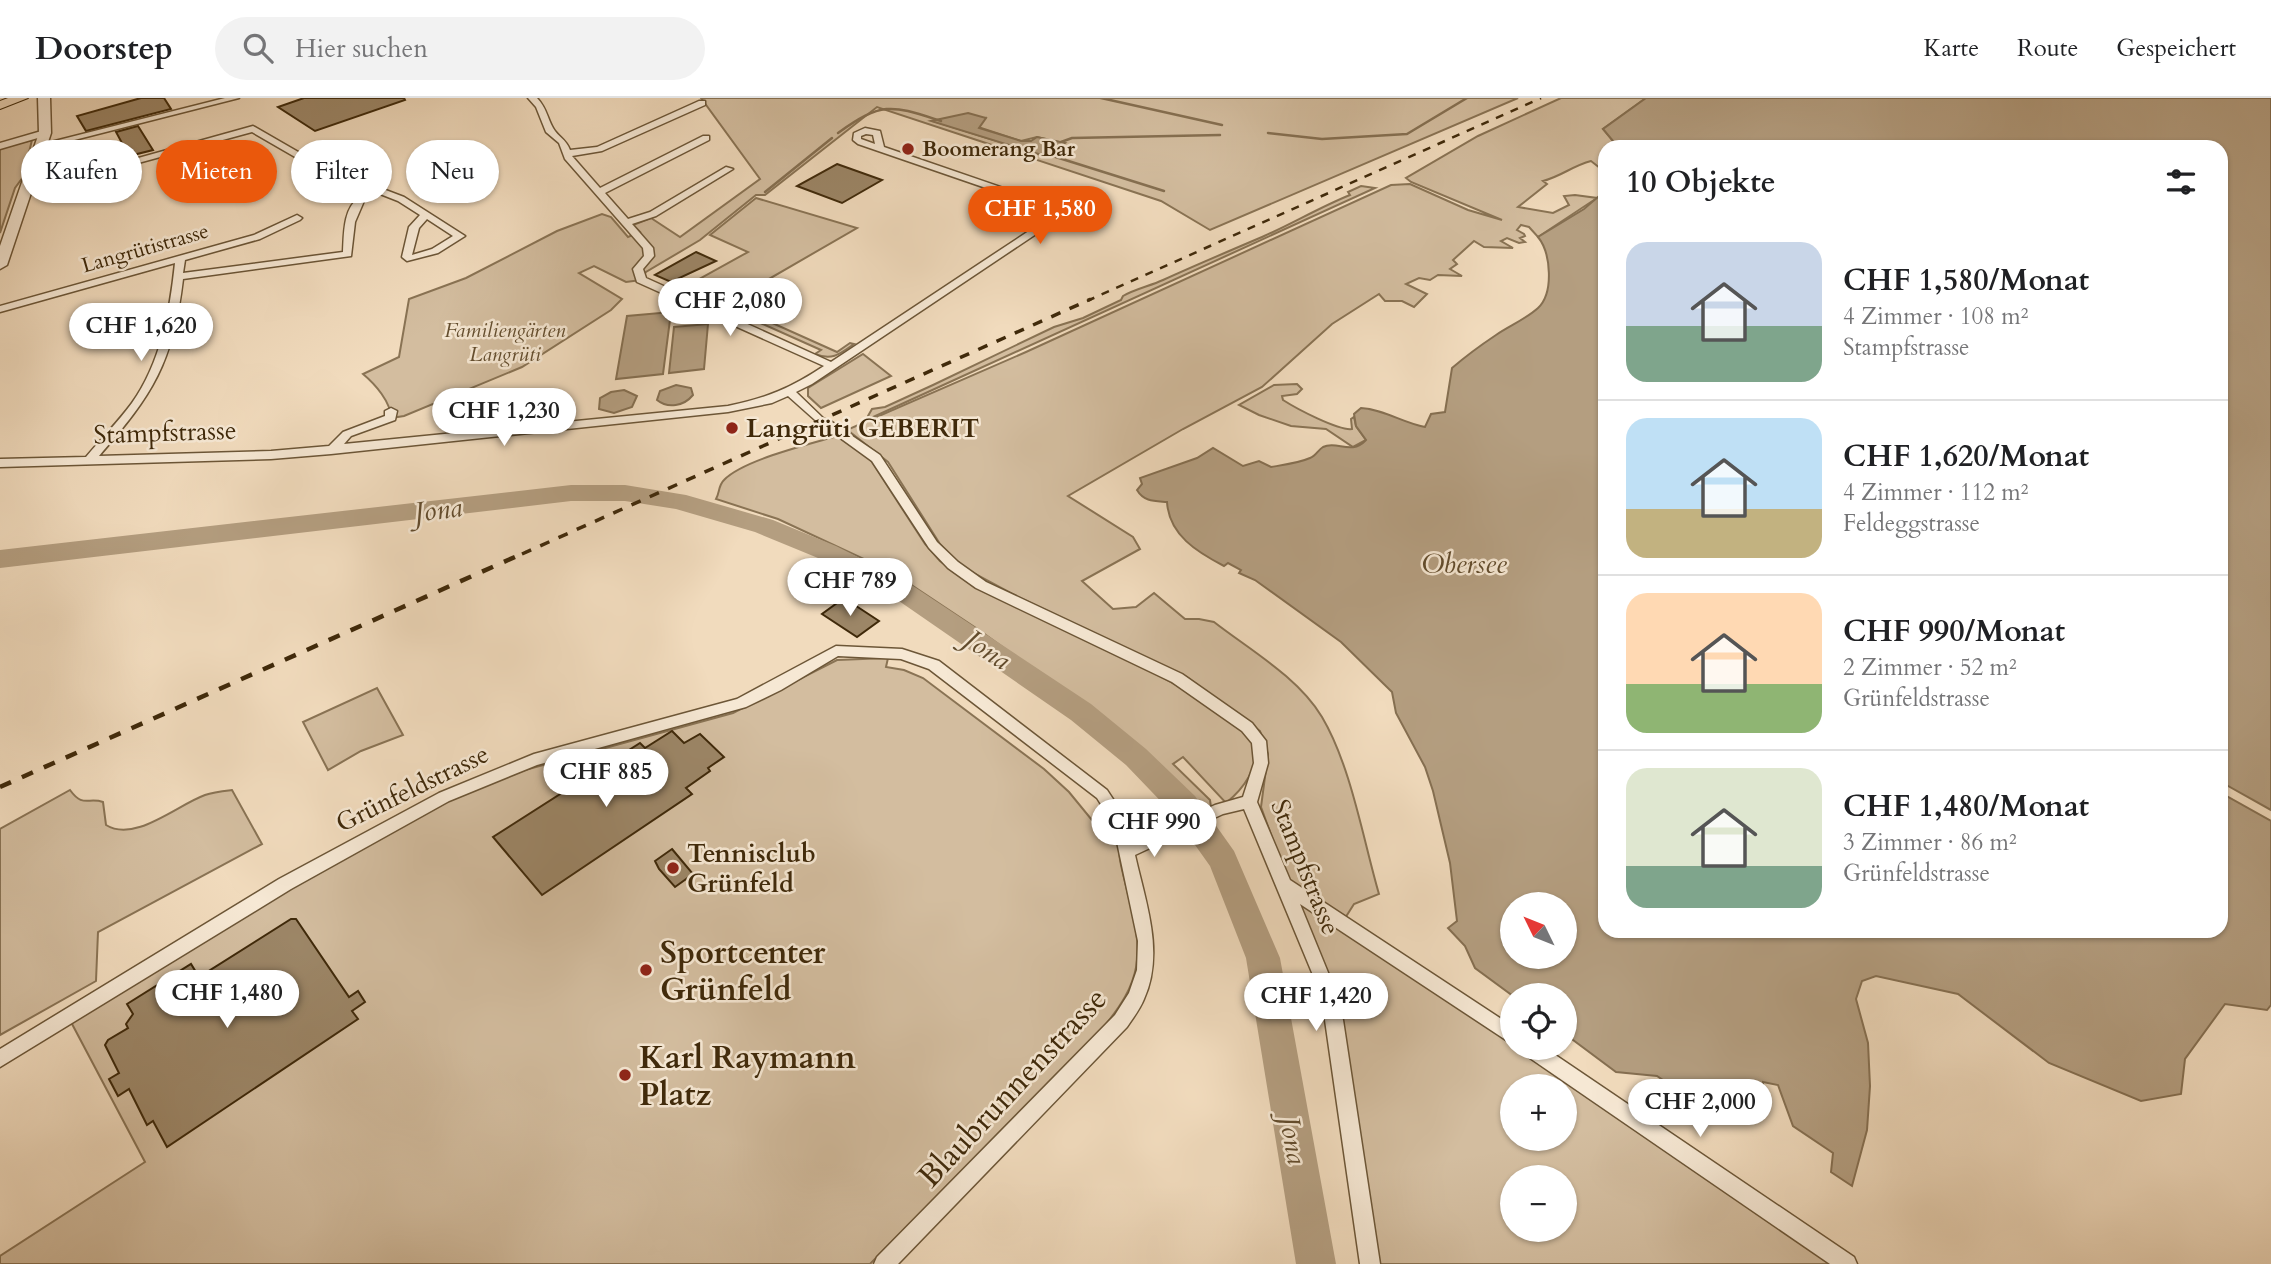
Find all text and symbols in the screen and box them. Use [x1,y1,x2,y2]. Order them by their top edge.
search box [215,17,705,80]
text: Doorstep [35,26,173,71]
icon: search [239,29,277,67]
text: Hier suchen [295,31,428,66]
text: Karte [1924,32,1979,65]
text: Route [2017,32,2078,65]
text: Gespeichert [2116,32,2236,65]
place label: Boomerang Bar [922,135,1076,164]
chip: Kaufen [21,140,142,203]
chip: Mieten [156,140,277,203]
chip: Filter [291,140,392,203]
chip: Neu [406,140,499,203]
marker: Boomerang Bar [900,141,916,157]
text: 10 Objekte [1626,162,1776,203]
icon: filters [2162,163,2200,201]
pin: CHF 1,580 [960,186,1120,246]
text: CHF 1,580 [984,193,1096,224]
street label: Langrütistrasse [78,216,212,280]
text: CHF 1,580/Monat [1843,260,2089,301]
icon: home [1682,270,1766,354]
pin: CHF 2,080 [650,278,810,338]
text: CHF 2,080 [674,285,786,316]
text: 4 Zimmer · 108 m² [1843,301,2028,332]
pin: CHF 1,620 [61,303,221,363]
text: CHF 1,620 [85,310,197,341]
park label: Familiengärten Langrüti [445,316,566,369]
text: Stampfstrasse [1843,332,1970,363]
pin: CHF 1,230 [424,388,584,448]
text: CHF 1,230 [448,395,560,426]
place label: Langrüti GEBERIT [746,411,979,446]
street label: Stampfstrasse [93,413,237,452]
marker: Langrüti GEBERIT [724,420,740,436]
text: CHF 1,620/Monat [1843,436,2089,477]
icon: home [1682,446,1766,530]
text: 4 Zimmer · 112 m² [1843,477,2028,508]
water label: Jona [406,488,464,533]
text: Feldeggstrasse [1843,508,1980,539]
water label: Obersee [1421,545,1507,583]
pin: CHF 789 [785,559,915,618]
text: CHF 789 [803,565,897,596]
text: CHF 990/Monat [1843,611,2065,652]
water label: Jona [952,617,1018,679]
icon: home [1682,621,1766,705]
text: 2 Zimmer · 52 m² [1843,652,2017,683]
text: Grünfeldstrasse [1843,683,1990,714]
street label: Grünfeldstrasse [330,736,495,841]
pin: CHF 885 [541,750,671,809]
text: CHF 885 [559,756,653,787]
text: CHF 1,480/Monat [1843,786,2089,827]
street label: Stampfstrasse [1263,794,1349,940]
icon: home [1682,796,1766,880]
pin: CHF 990 [1089,800,1219,859]
text: CHF 990 [1107,806,1201,837]
text: 3 Zimmer · 86 m² [1843,827,2017,858]
place label: Tennisclub Grünfeld [687,836,816,901]
text: Grünfeldstrasse [1843,858,1990,889]
marker: Tennisclub Grünfeld [665,860,681,876]
north arrow [1500,892,1577,970]
map controls [1500,892,1577,1242]
place label: Sportcenter Grünfeld [660,931,826,1012]
marker: Sportcenter Grünfeld [638,962,654,978]
pin: CHF 1,480 [147,970,307,1030]
pin: CHF 1,420 [1236,974,1396,1033]
text: CHF 1,480 [171,977,283,1008]
street label: Blaubrunnenstrasse [908,978,1117,1197]
text: CHF 1,420 [1260,980,1372,1011]
button: locate [1500,983,1577,1060]
place label: Karl Raymann Platz [639,1036,856,1117]
marker: Karl Raymann Platz [617,1067,633,1083]
button: + [1500,1074,1577,1151]
pin: CHF 2,000 [1620,1080,1780,1139]
text: CHF 2,000 [1644,1086,1756,1117]
water label: Jona [1269,1107,1316,1167]
button: − [1500,1165,1577,1242]

